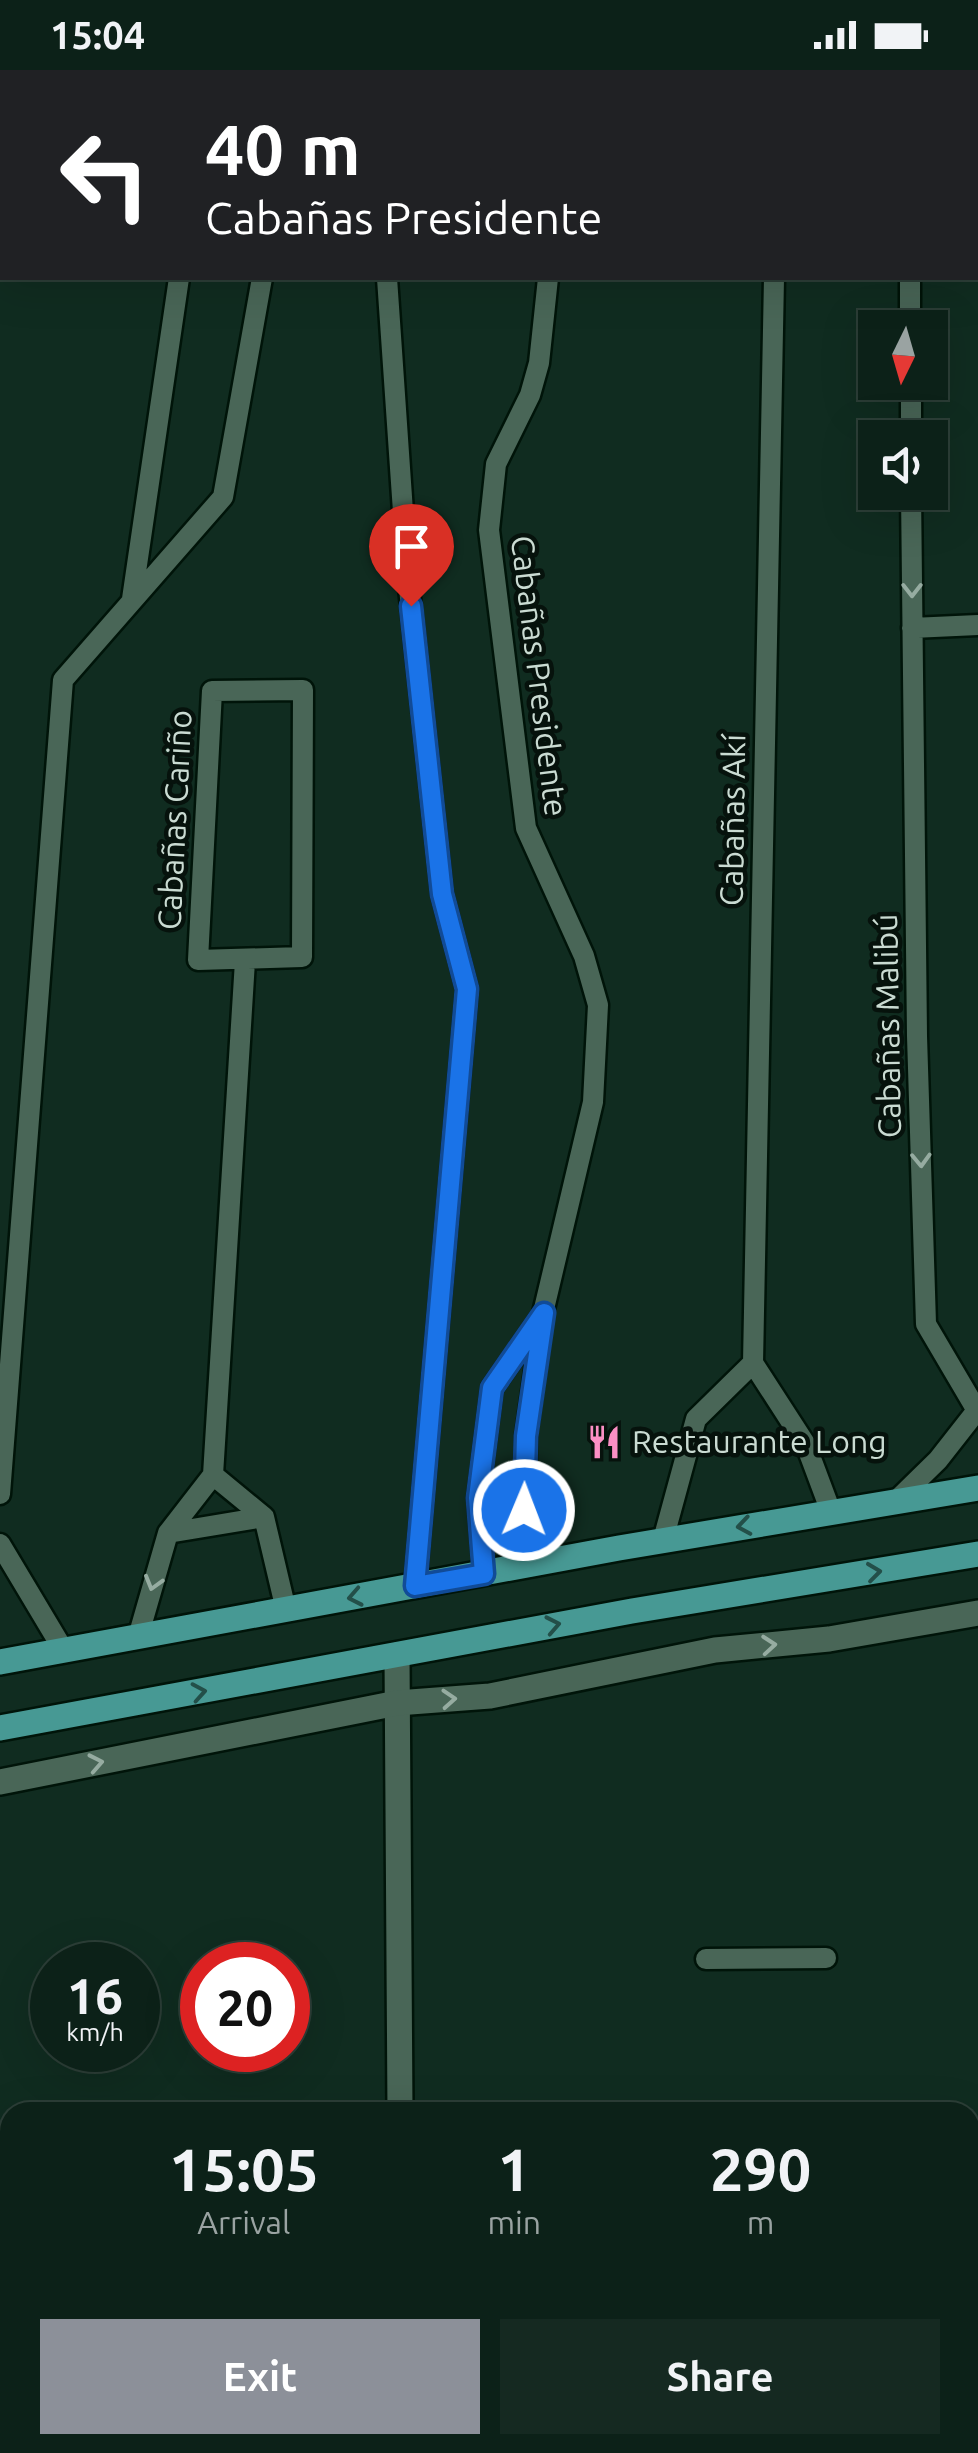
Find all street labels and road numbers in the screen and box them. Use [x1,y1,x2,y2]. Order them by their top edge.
street label: Cabañas Presidente [505,533,575,818]
street label: Cabañas Cariño [150,709,198,931]
street label: Cabañas Akí [713,732,752,906]
street label: Cabañas Malibú [867,913,907,1139]

